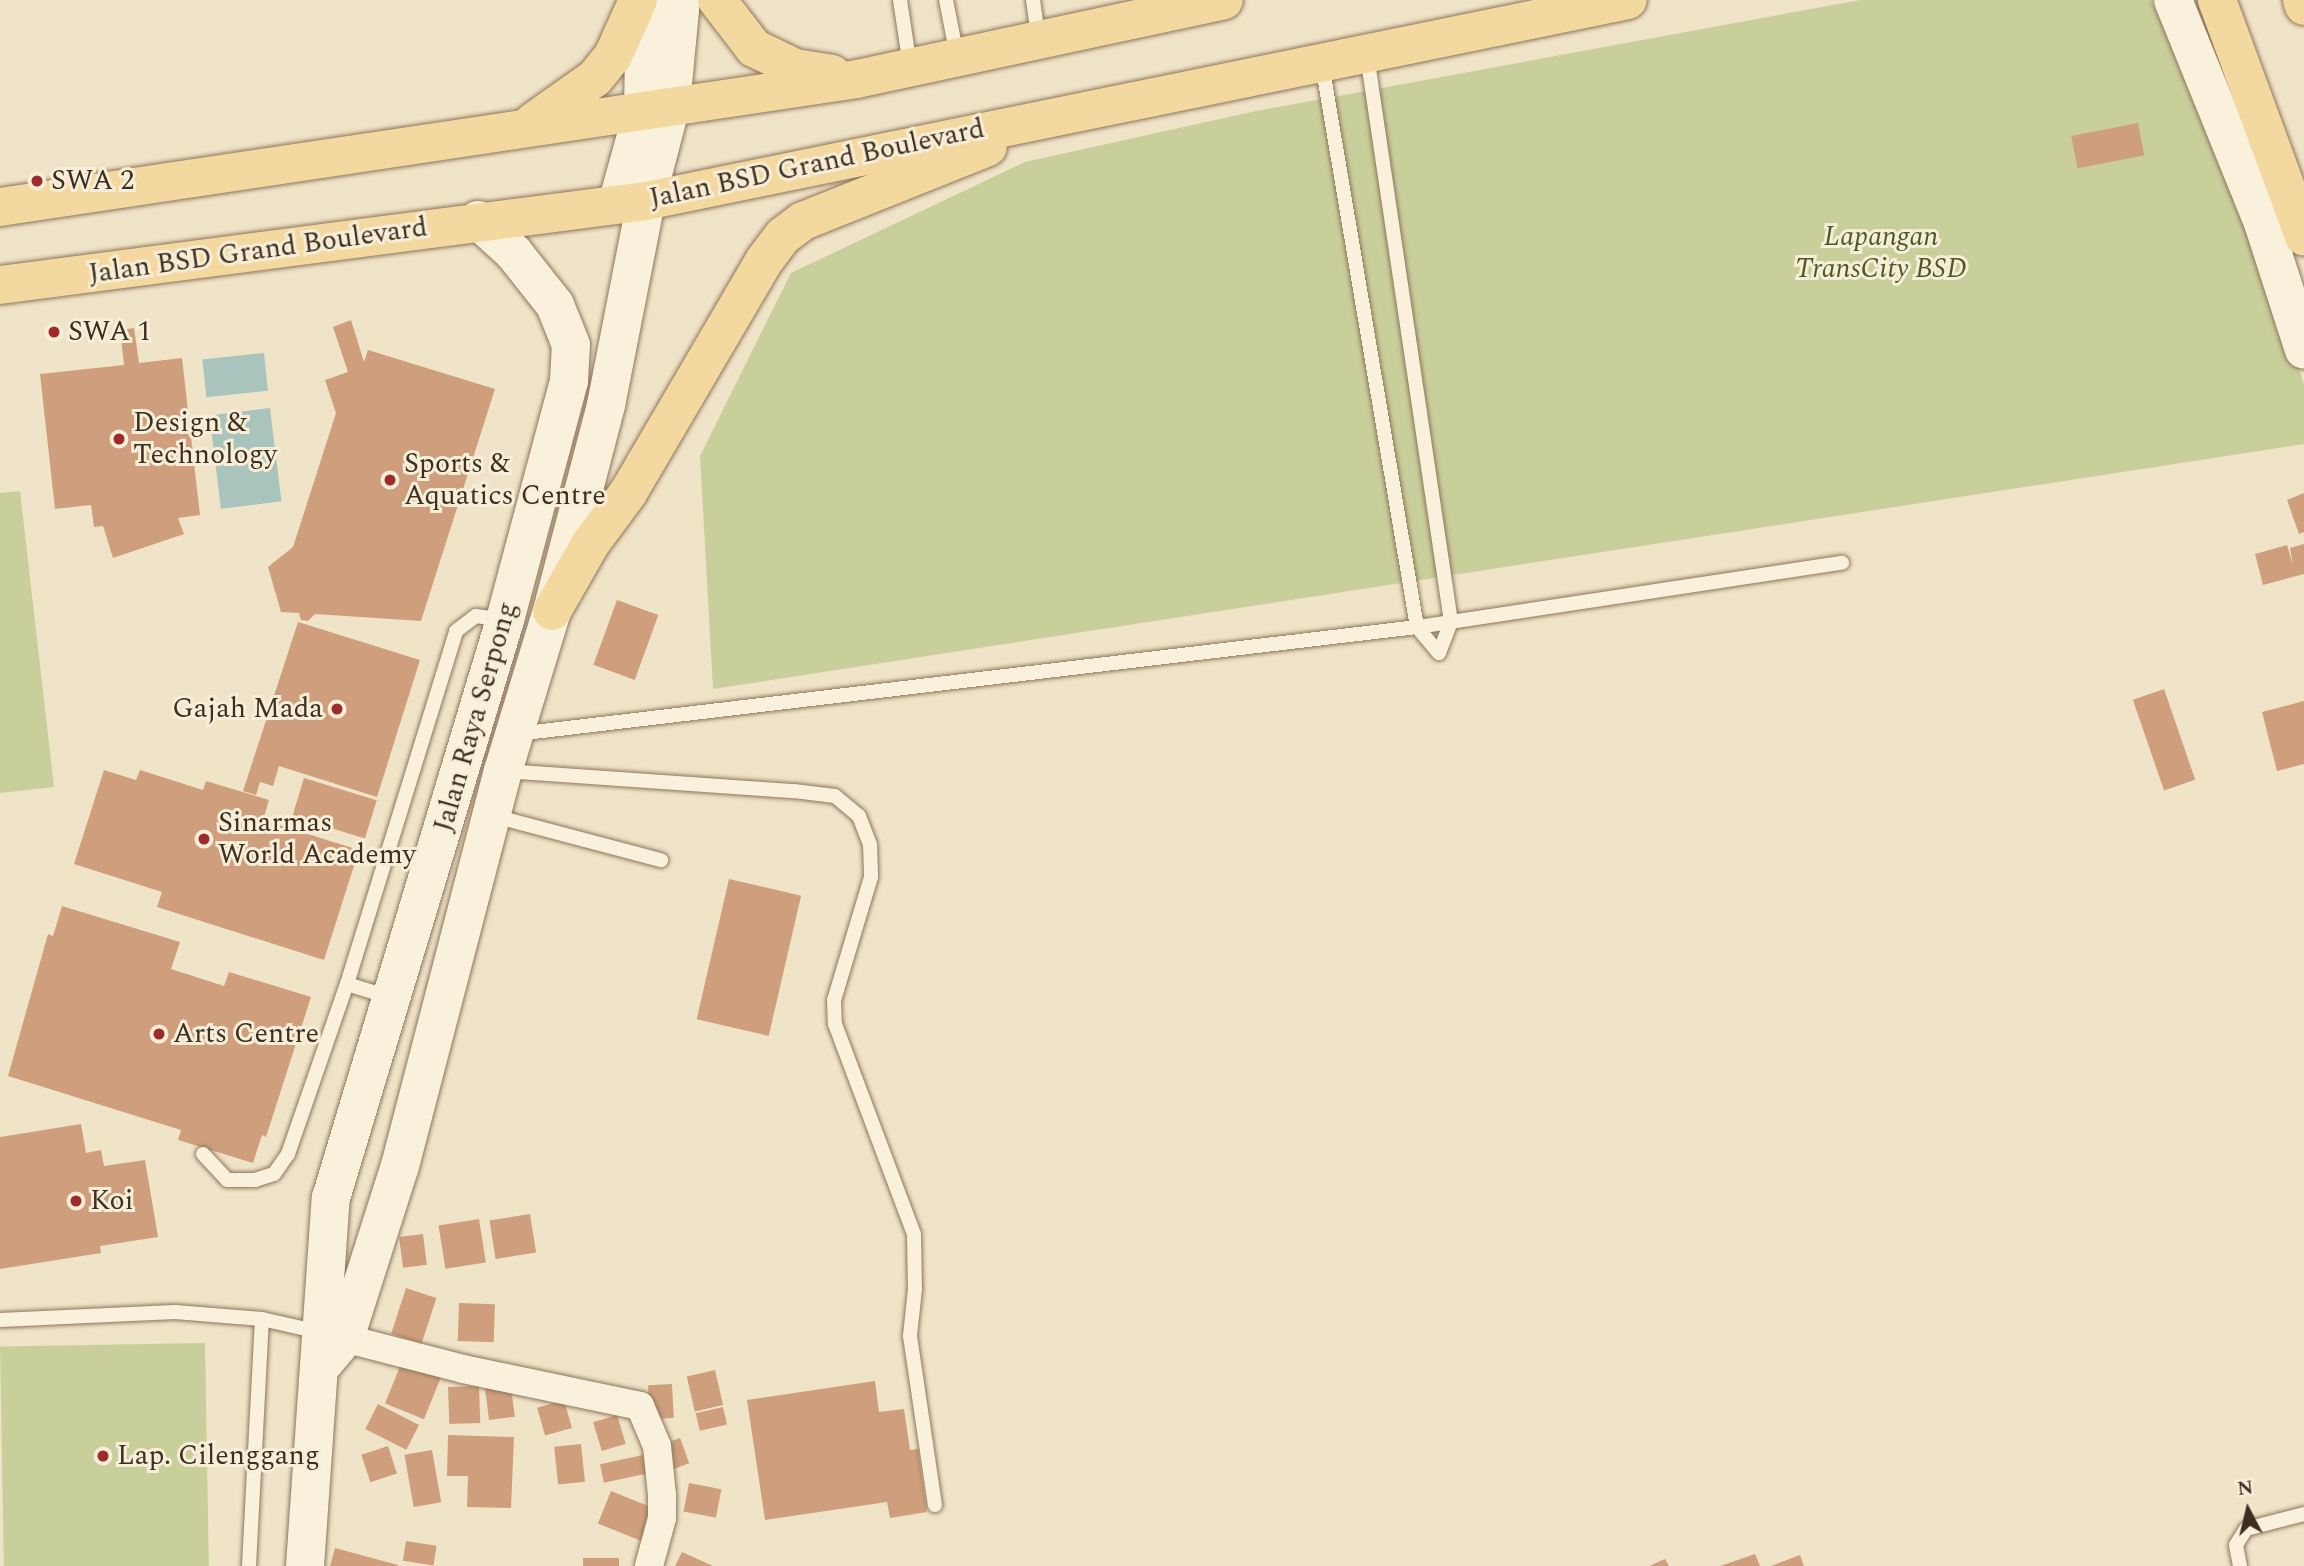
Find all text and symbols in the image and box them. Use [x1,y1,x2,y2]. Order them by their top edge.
street label: Jalan BSD Grand Boulevard [646,112,988,216]
place label: SWA 2 [51,164,134,198]
marker: SWA 2 [29,173,45,189]
street label: Jalan BSD Grand Boulevard [87,211,429,291]
park label: Lapangan TransCity BSD [1795,220,1967,286]
place label: SWA 1 [68,315,151,349]
marker: SWA 1 [46,324,62,340]
place label: Design & Technology [133,406,277,472]
marker: Design & Technology [111,431,127,447]
place label: Sports & Aquatics Centre [404,447,606,513]
marker: Sports & Aquatics Centre [382,472,398,488]
street label: Jalan Raya Serpong [427,598,525,836]
place label: Gajah Mada [172,692,323,726]
marker: Gajah Mada [329,701,345,717]
place label: Sinarmas World Academy [218,806,416,872]
marker: Sinarmas World Academy [196,831,212,847]
place label: Arts Centre [173,1017,319,1051]
marker: Arts Centre [151,1026,167,1042]
place label: Koi [90,1184,133,1218]
marker: Koi [68,1193,84,1209]
place label: Lap. Cilenggang [117,1439,320,1473]
marker: Lap. Cilenggang [95,1448,111,1464]
text: N [2236,1473,2255,1504]
north arrow [2213,1475,2283,1545]

